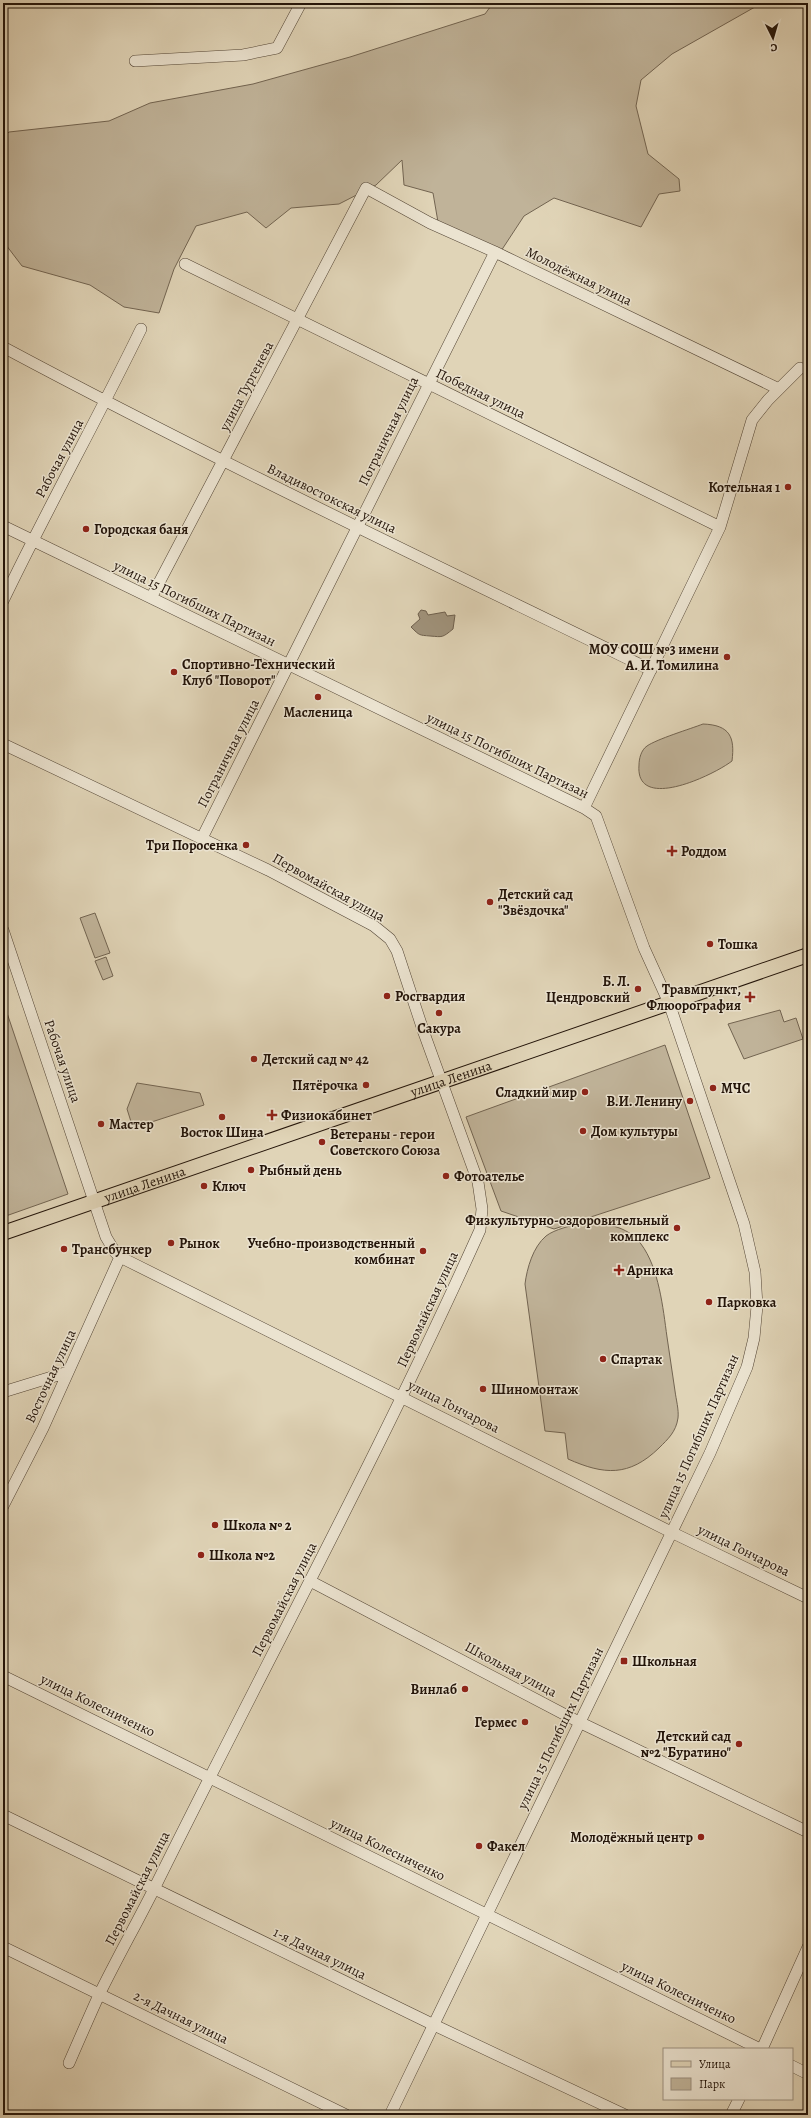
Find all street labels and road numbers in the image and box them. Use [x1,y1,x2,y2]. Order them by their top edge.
street label: Молодёжная улица [522,242,636,311]
street label: улица Тургенева [214,338,278,435]
street label: Победная улица [433,364,529,424]
street label: Пограничная улица [354,373,423,489]
street label: Рабочая улица [31,415,88,501]
street label: Владивостокская улица [264,459,400,538]
street label: улица 15 Погибших Партизан [110,555,279,651]
street label: Пограничная улица [193,695,264,811]
street label: улица 15 Погибших Партизан [423,707,592,803]
street label: Первомайская улица [269,849,389,927]
street label: Рабочая улица [39,1017,86,1106]
street label: улица Ленина [407,1056,495,1102]
street label: улица Ленина [101,1162,189,1208]
street label: Первомайская улица [392,1248,463,1370]
street label: Восточная улица [20,1326,81,1426]
street label: улица 15 Погибших Партизан [653,1351,743,1522]
street label: улица Гончарова [404,1375,503,1438]
street label: улица Гончарова [694,1519,794,1581]
street label: Первомайская улица [247,1538,322,1660]
street label: Школьная улица [461,1637,561,1702]
street label: улица 15 Погибших Партизан [512,1644,608,1813]
street label: улица Колесниченко [36,1669,158,1741]
street label: улица Колесниченко [326,1813,448,1885]
street label: Первомайская улица [100,1827,175,1949]
street label: 1-я Дачная улица [270,1923,370,1984]
street label: улица Колесниченко [617,1956,739,2028]
street label: 2-я Дачная улица [130,1986,232,2049]

